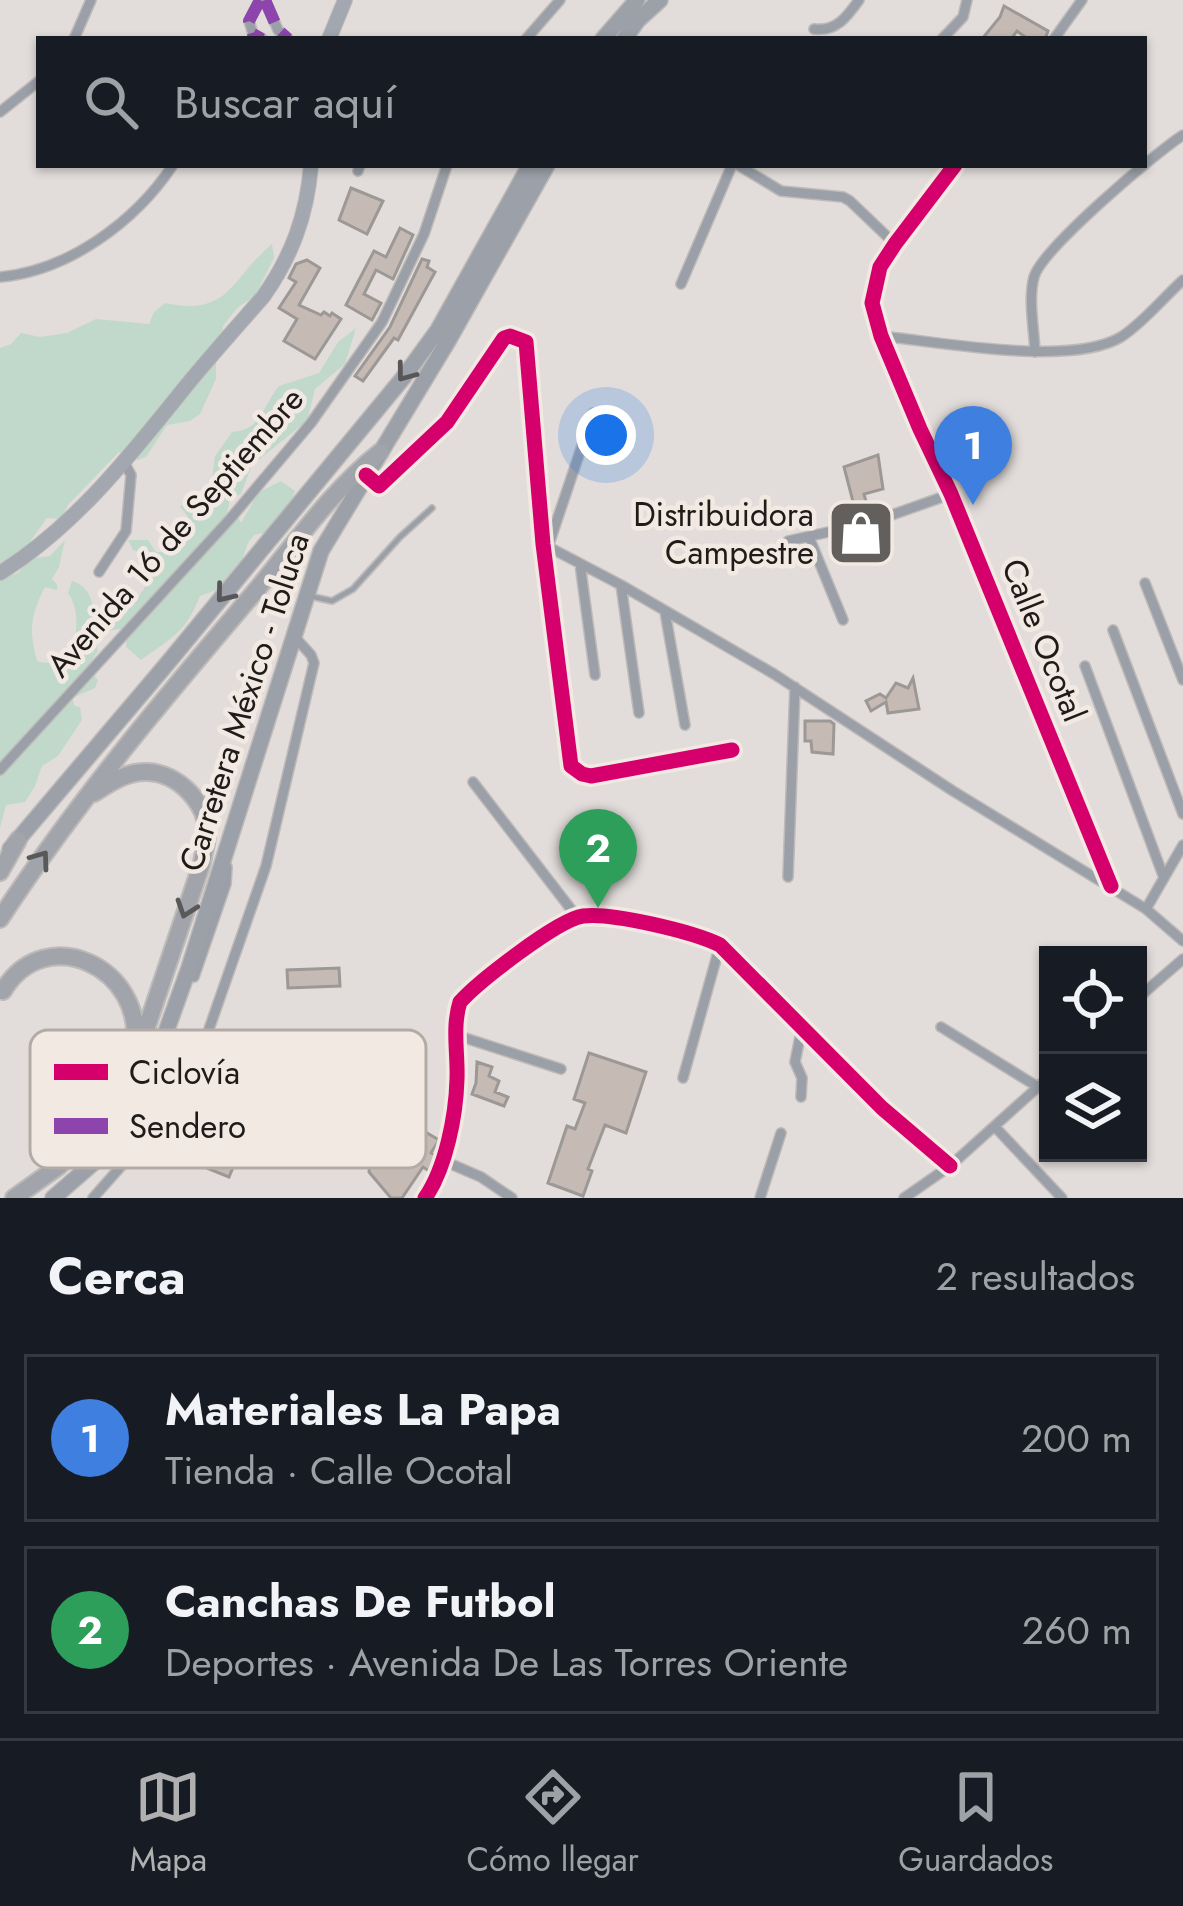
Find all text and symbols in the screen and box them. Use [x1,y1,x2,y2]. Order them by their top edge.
search box [36,36,1147,168]
icon: search [78,69,144,135]
text: Buscar aquí [174,70,396,135]
one-way arrow [398,360,420,382]
street label: Avenida 16 de Septiembre [36,377,314,687]
your location [576,405,636,465]
pin: 1 [934,406,1012,505]
place label: Distribuidora Campestre [633,491,814,576]
shop icon: Distribuidora Campestre [826,498,896,568]
street label: Carretera México - Toluca [167,527,321,877]
street label: Calle Ocotal [990,552,1098,728]
one-way arrow [217,580,239,602]
pin: 2 [559,809,637,908]
one-way arrow [26,851,48,872]
one-way arrow [176,897,200,918]
map controls [1039,946,1147,1162]
button: locate [1039,946,1147,1054]
legend [30,1030,426,1168]
text: Ciclovía [129,1049,240,1096]
button: layers [1039,1054,1147,1162]
text: Sendero [129,1103,246,1150]
text: Cerca [48,1239,186,1313]
text: 2 resultados [936,1248,1135,1305]
text: Materiales La Papa [165,1377,561,1442]
text: 1 [80,1410,100,1467]
text: 200 m [1021,1410,1132,1467]
text: Tienda · Calle Ocotal [165,1442,513,1499]
text: Canchas De Futbol [165,1569,556,1634]
text: 2 [77,1602,103,1659]
text: 260 m [1022,1602,1132,1659]
text: Deportes · Avenida De Las Torres Oriente [165,1634,848,1691]
tab: Mapa [130,1764,207,1883]
tab: Cómo llegar [466,1764,639,1883]
tab: Guardados [898,1764,1053,1883]

